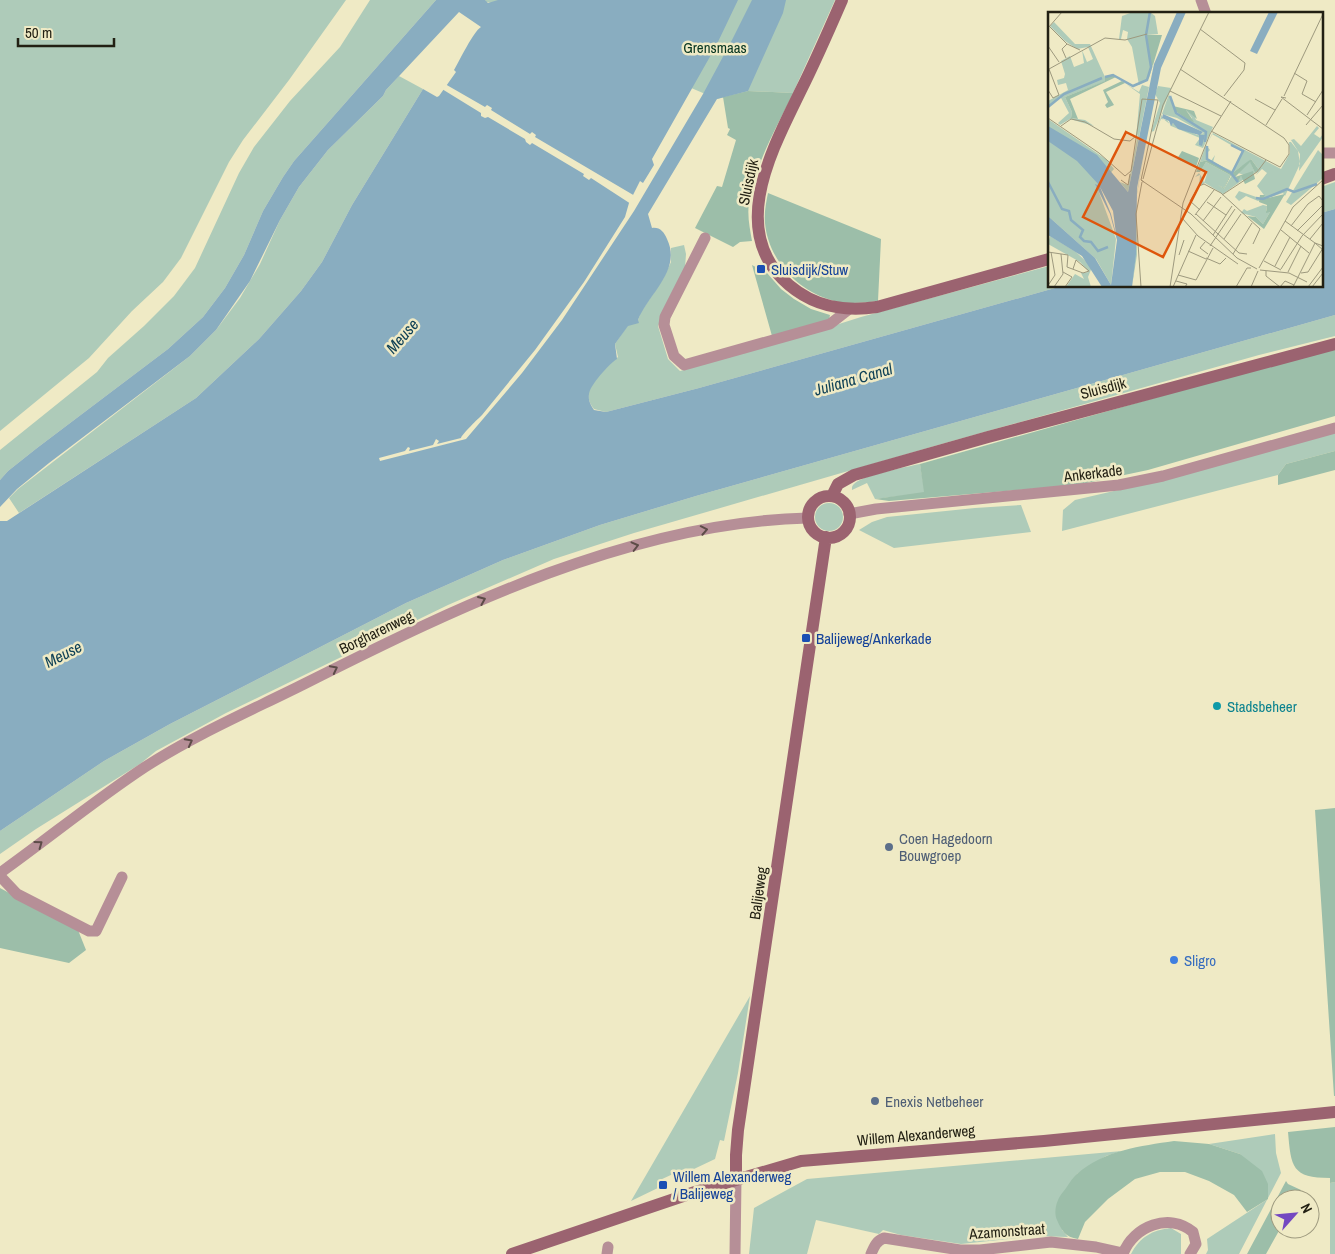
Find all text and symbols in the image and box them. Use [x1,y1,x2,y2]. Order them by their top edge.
inset map [1048,12,1322,288]
scale bar [18,15,114,47]
text: 50 m [25,22,52,43]
park label: Grensmaas [683,37,747,58]
street label: Sluisdijk [733,156,763,207]
place label: Sluisdijk/Stuw [771,259,848,280]
marker: Sluisdijk/Stuw [755,263,767,275]
water label: Meuse [381,314,423,358]
water label: Juliana Canal [810,357,896,401]
street label: Sluisdijk [1078,372,1129,404]
street label: Ankerkade [1062,459,1124,487]
one-way arrow [700,526,708,536]
one-way arrow [630,541,639,552]
one-way arrow [477,596,486,607]
street label: Borgharenweg [335,605,417,659]
place label: Balijeweg/Ankerkade [816,628,932,649]
marker: Balijeweg/Ankerkade [800,632,812,644]
water label: Meuse [40,635,86,673]
one-way arrow [329,665,338,675]
place label: Stadsbeheer [1227,696,1297,717]
marker: Stadsbeheer [1211,700,1223,712]
one-way arrow [184,738,193,748]
place label: Coen Hagedoorn Bouwgroep [899,828,993,866]
one-way arrow [34,841,43,850]
marker: Coen Hagedoorn Bouwgroep [883,841,895,853]
street label: Balijeweg [744,865,772,921]
place label: Sligro [1184,950,1216,971]
marker: Sligro [1168,954,1180,966]
place label: Enexis Netbeheer [885,1091,983,1112]
marker: Enexis Netbeheer [869,1095,881,1107]
street label: Willem Alexanderweg [856,1119,976,1151]
place label: Willem Alexanderweg / Balijeweg [673,1166,791,1204]
marker: Willem Alexanderweg / Balijeweg [657,1179,669,1191]
north arrow [1270,1189,1320,1239]
text: N [1297,1200,1316,1216]
street label: Azamonstraat [967,1218,1046,1244]

